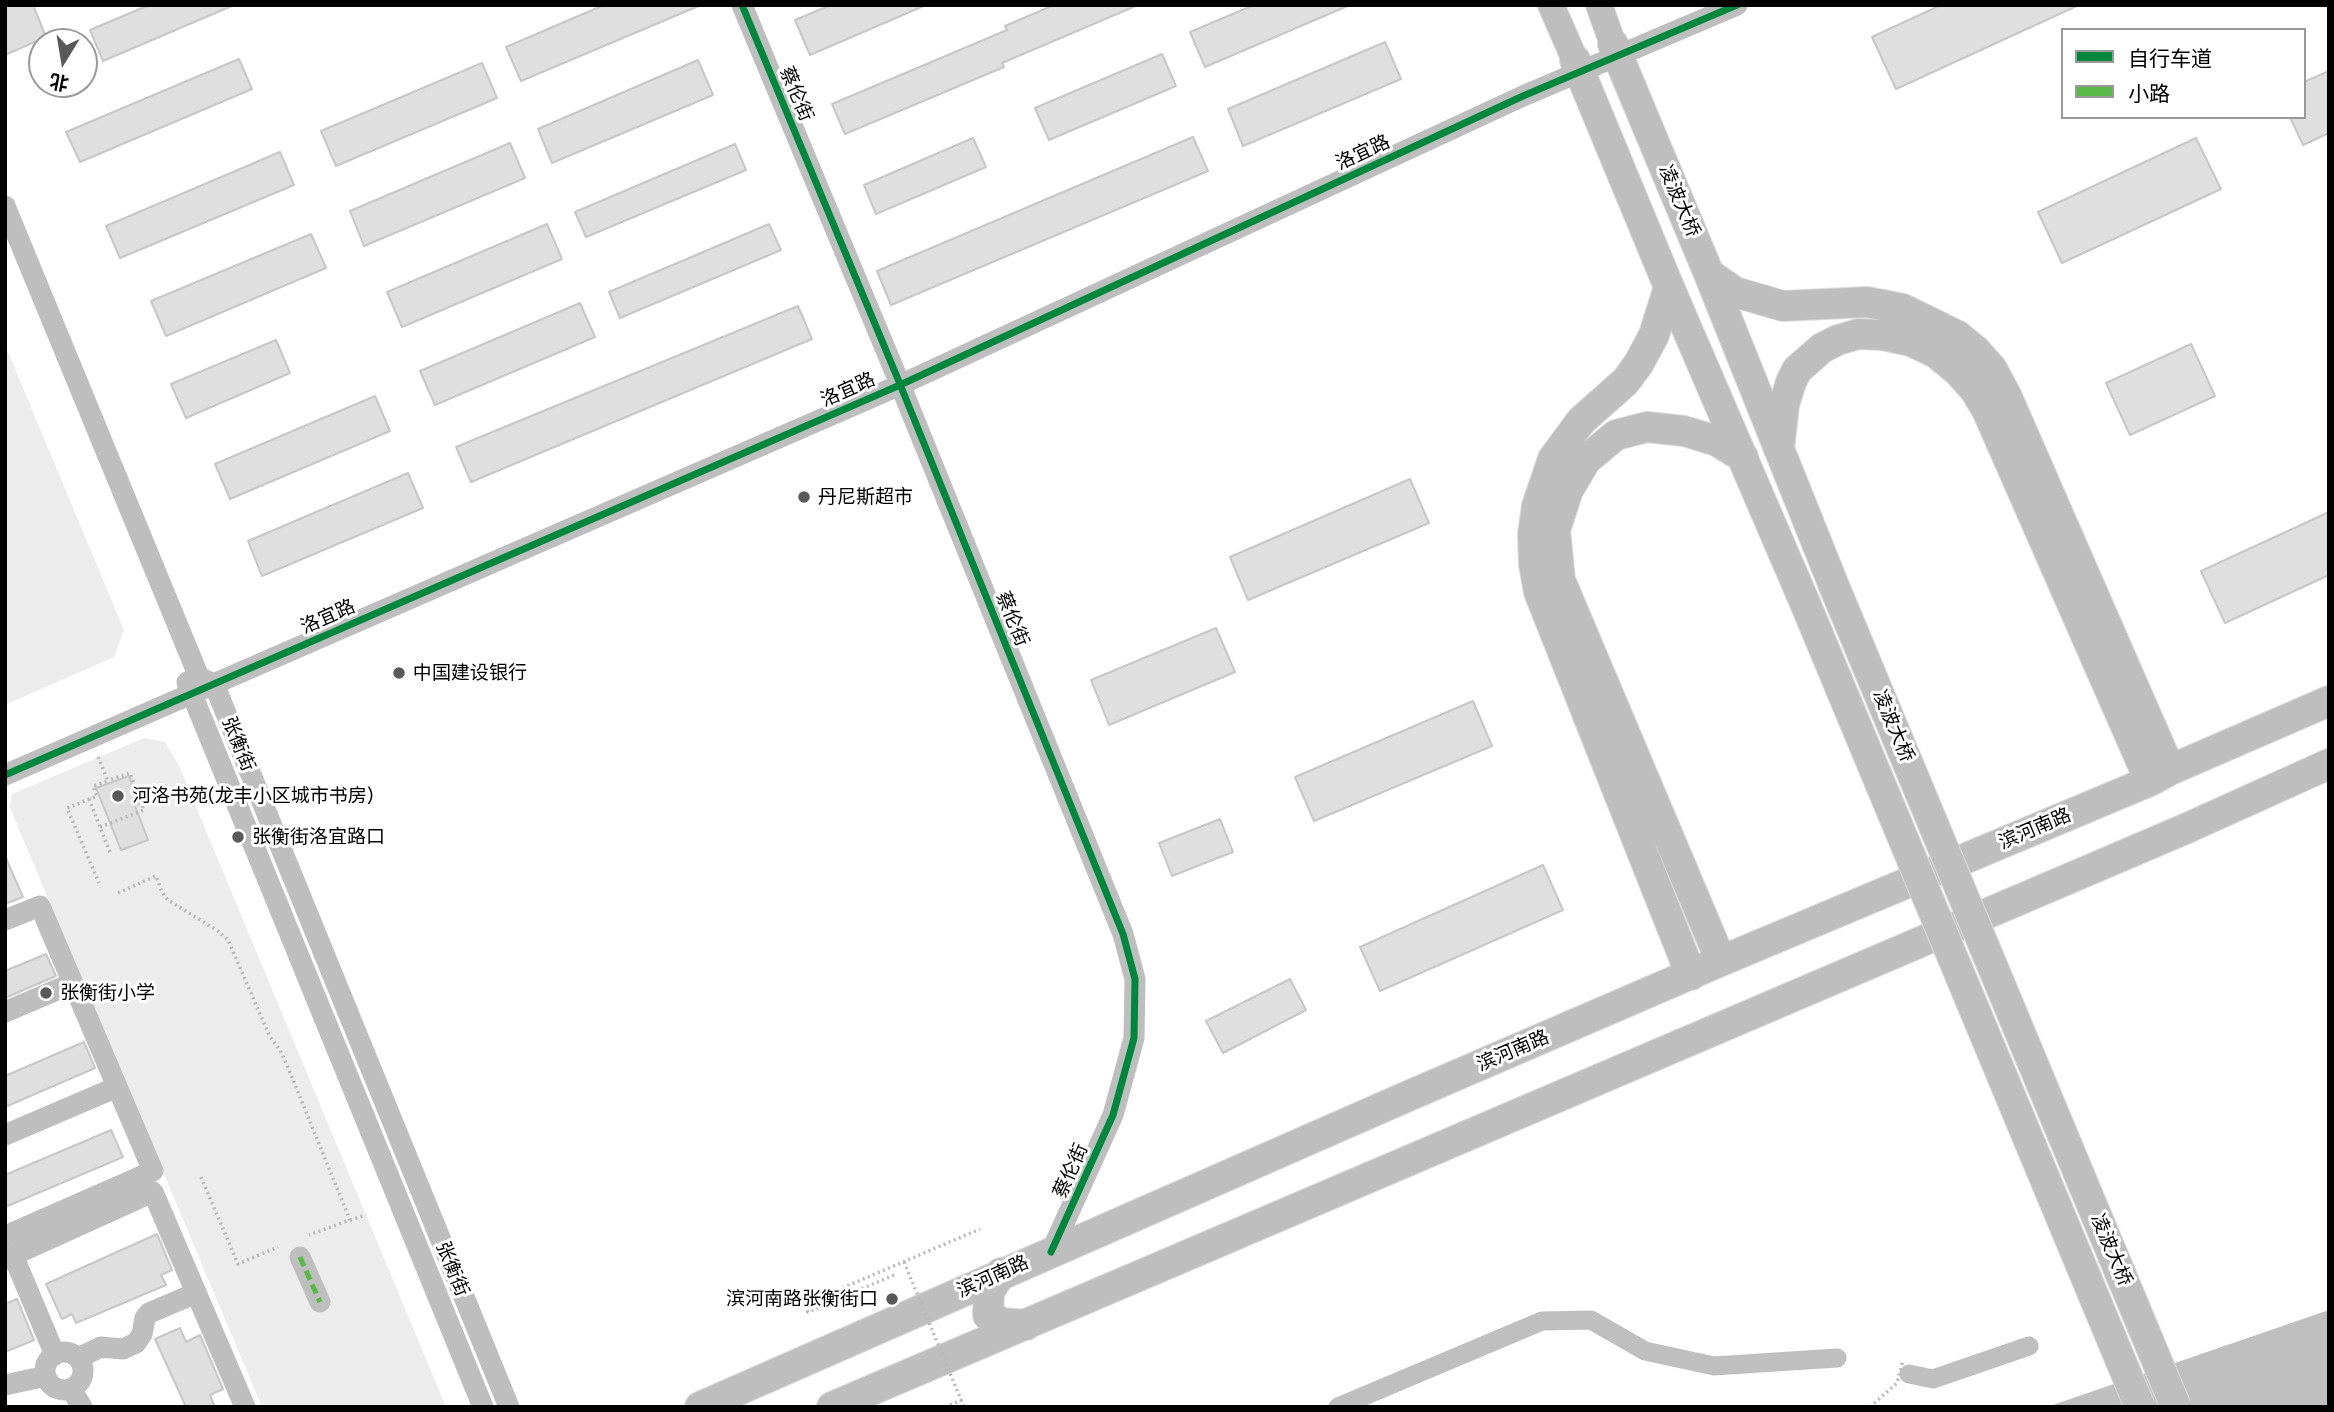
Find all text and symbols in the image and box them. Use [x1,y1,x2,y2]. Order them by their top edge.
north arrow [28,28,98,98]
legend [2061,28,2306,119]
text: 自行车道 [2128,46,2212,71]
street label: 蔡伦街 [774,63,818,125]
text: 北 [48,69,71,95]
text: 小路 [2128,81,2170,106]
street label: 洛宜路 [1332,131,1394,175]
street label: 凌波大桥 [1654,162,1704,240]
street label: 洛宜路 [817,368,879,412]
place label: 丹尼斯超市 [818,486,913,508]
marker: 丹尼斯超市 [796,489,812,505]
street label: 蔡伦街 [991,588,1033,650]
street label: 洛宜路 [297,595,359,639]
place label: 中国建设银行 [413,662,527,684]
marker: 中国建设银行 [391,665,407,681]
street label: 凌波大桥 [1868,687,1918,765]
street label: 张衡街 [217,713,259,775]
place label: 河洛书苑(龙丰小区城市书房) [132,785,373,807]
marker: 河洛书苑(龙丰小区城市书房) [110,788,126,804]
street label: 滨河南路 [1996,804,2074,854]
place label: 张衡街洛宜路口 [252,826,385,848]
marker: 张衡街洛宜路口 [230,829,246,845]
place label: 张衡街小学 [60,982,155,1004]
marker: 张衡街小学 [38,985,54,1001]
street label: 滨河南路 [1474,1026,1552,1076]
street label: 蔡伦街 [1049,1140,1093,1202]
street label: 凌波大桥 [2086,1211,2136,1289]
street label: 张衡街 [431,1238,473,1300]
street label: 滨河南路 [954,1251,1032,1303]
place label: 滨河南路张衡街口 [726,1288,878,1310]
marker: 滨河南路张衡街口 [884,1291,900,1307]

